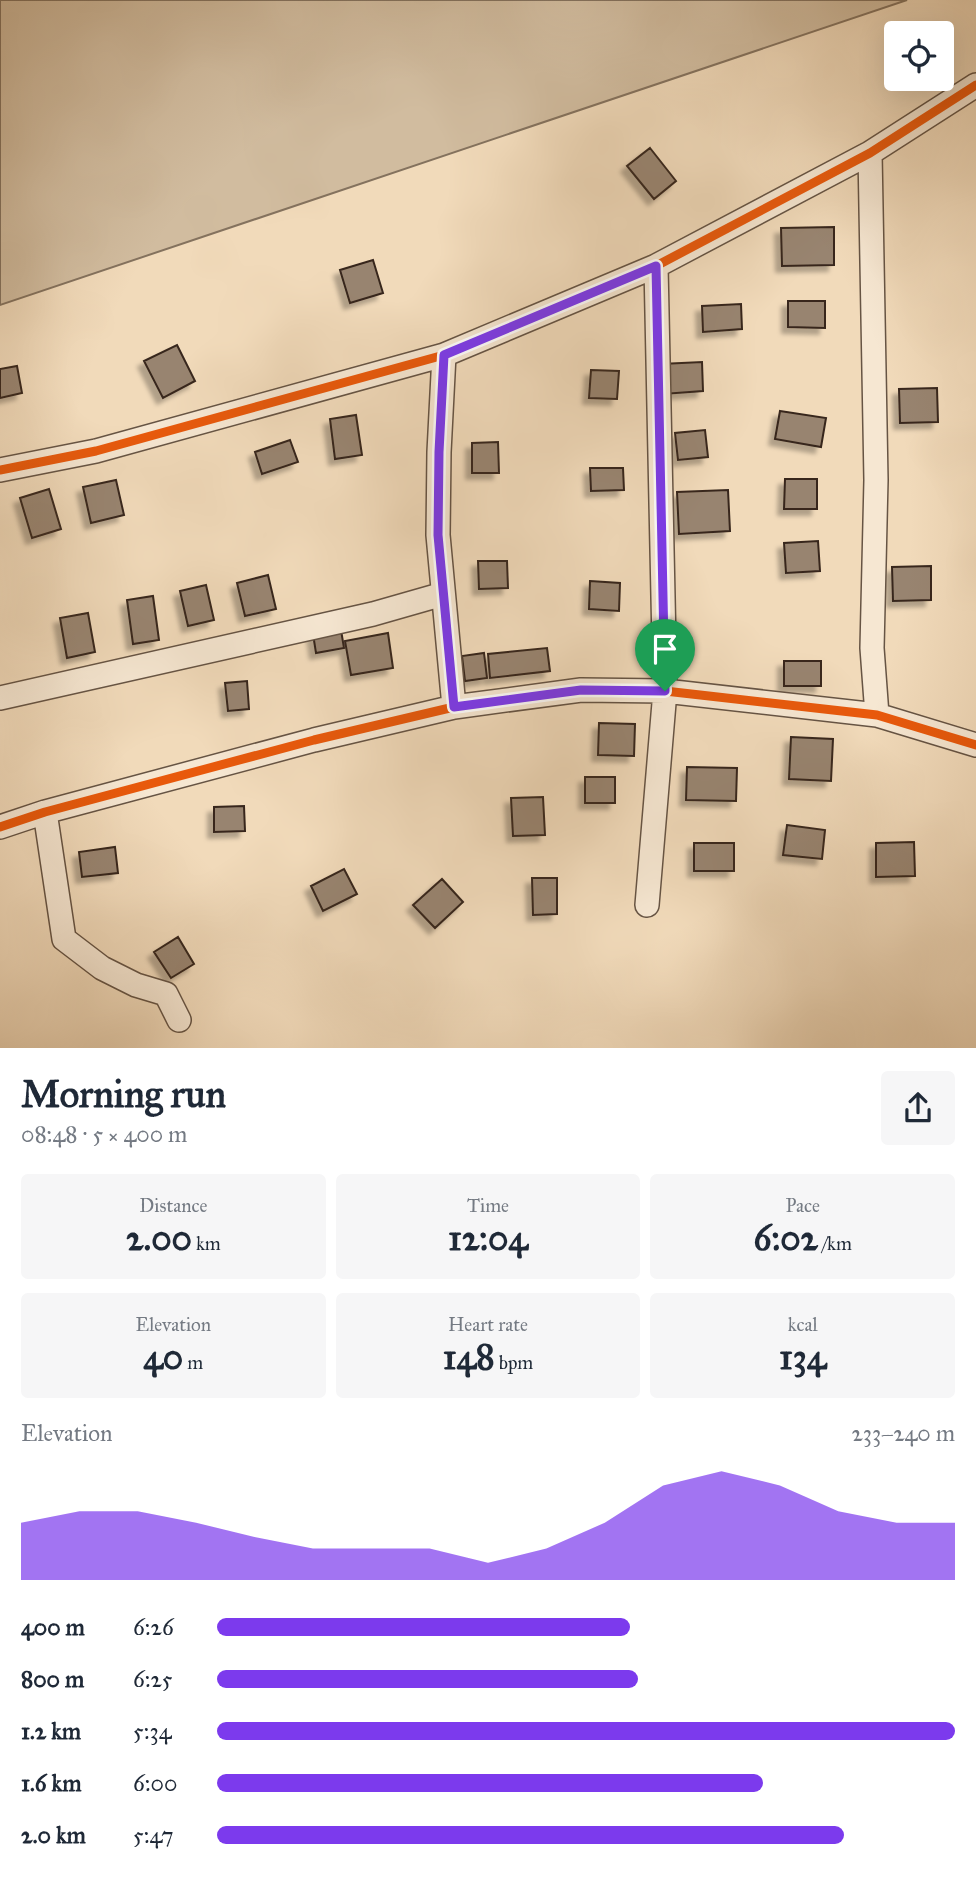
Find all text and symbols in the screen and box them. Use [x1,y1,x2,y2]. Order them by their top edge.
map controls [884,21,954,91]
button: locate [884,21,954,91]
pin [635,619,695,691]
icon: arrive [646,630,684,668]
text: Morning run [21,1071,226,1117]
button: share [881,1071,955,1145]
text: 08:48 · 5 × 400 m [21,1120,187,1148]
text: Distance [139,1194,207,1217]
text: Time [467,1194,509,1217]
text: Pace [785,1194,820,1217]
text: 2.00 [126,1217,192,1260]
text: 12:04 [448,1217,528,1260]
text: 6:02 [753,1217,818,1260]
text: km [192,1232,221,1255]
text: /km [818,1232,852,1255]
text: Elevation [136,1313,211,1336]
text: Heart rate [448,1313,528,1336]
text: kcal [788,1313,818,1336]
text: 40 [143,1336,183,1379]
text: 148 [443,1336,495,1379]
text: 134 [779,1336,826,1379]
text: m [183,1351,203,1374]
text: bpm [495,1351,533,1374]
text: Elevation [21,1419,112,1447]
text: 233–240 m [851,1419,955,1447]
text: 400 m [21,1613,85,1641]
text: 6:26 [133,1613,174,1641]
text: 800 m [21,1665,84,1693]
text: 6:25 [133,1665,172,1693]
text: 1.2 km [21,1717,81,1745]
text: 5:34 [133,1717,172,1745]
text: 1.6 km [21,1769,82,1797]
text: 6:00 [133,1769,177,1797]
text: 2.0 km [21,1821,86,1849]
text: 5:47 [133,1821,174,1849]

